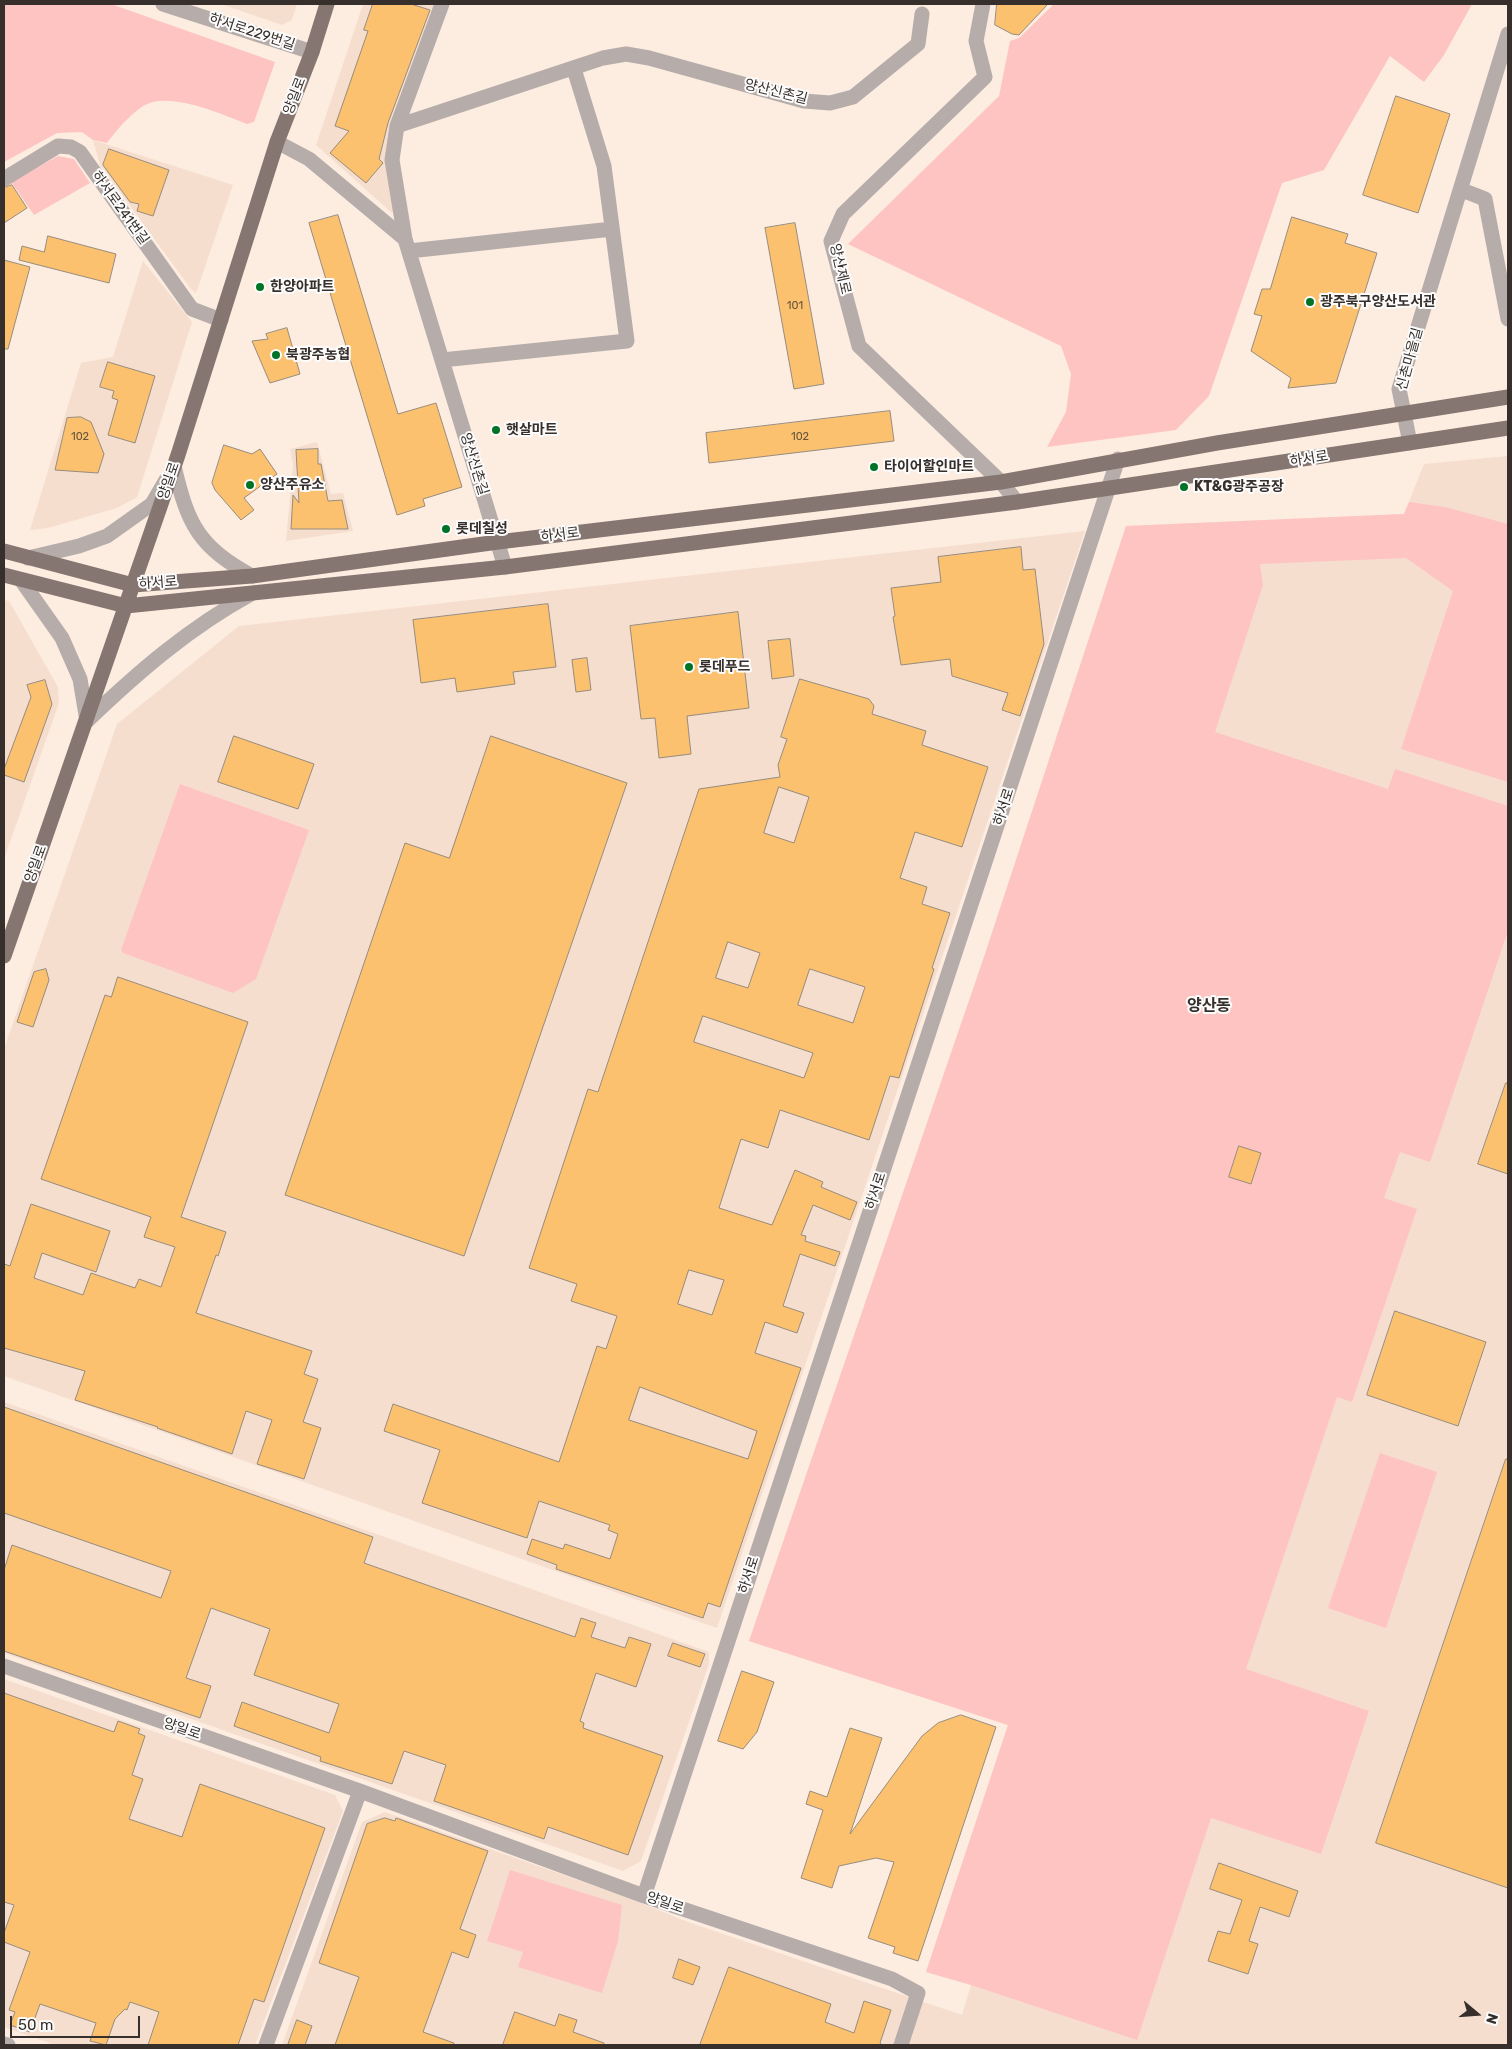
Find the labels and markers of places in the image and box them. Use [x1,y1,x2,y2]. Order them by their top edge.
place label: 한양아파트 [270,279,334,295]
marker: 한양아파트 [254,281,266,293]
place label: 광주북구양산도서관 [1320,294,1436,310]
marker: 광주북구양산도서관 [1304,296,1316,308]
place label: 북광주농협 [286,347,350,363]
marker: 북광주농협 [270,349,282,361]
place label: 햇살마트 [506,422,558,438]
marker: 햇살마트 [490,424,502,436]
place label: 타이어할인마트 [884,459,974,475]
marker: 타이어할인마트 [868,461,880,473]
place label: 양산주유소 [260,477,324,493]
marker: 양산주유소 [244,479,256,491]
place label: KT&G광주공장 [1194,479,1284,495]
marker: KT&G광주공장 [1178,481,1190,493]
place label: 롯데칠성 [456,521,508,537]
marker: 롯데칠성 [440,523,452,535]
place label: 롯데푸드 [699,659,751,675]
marker: 롯데푸드 [683,661,695,673]

